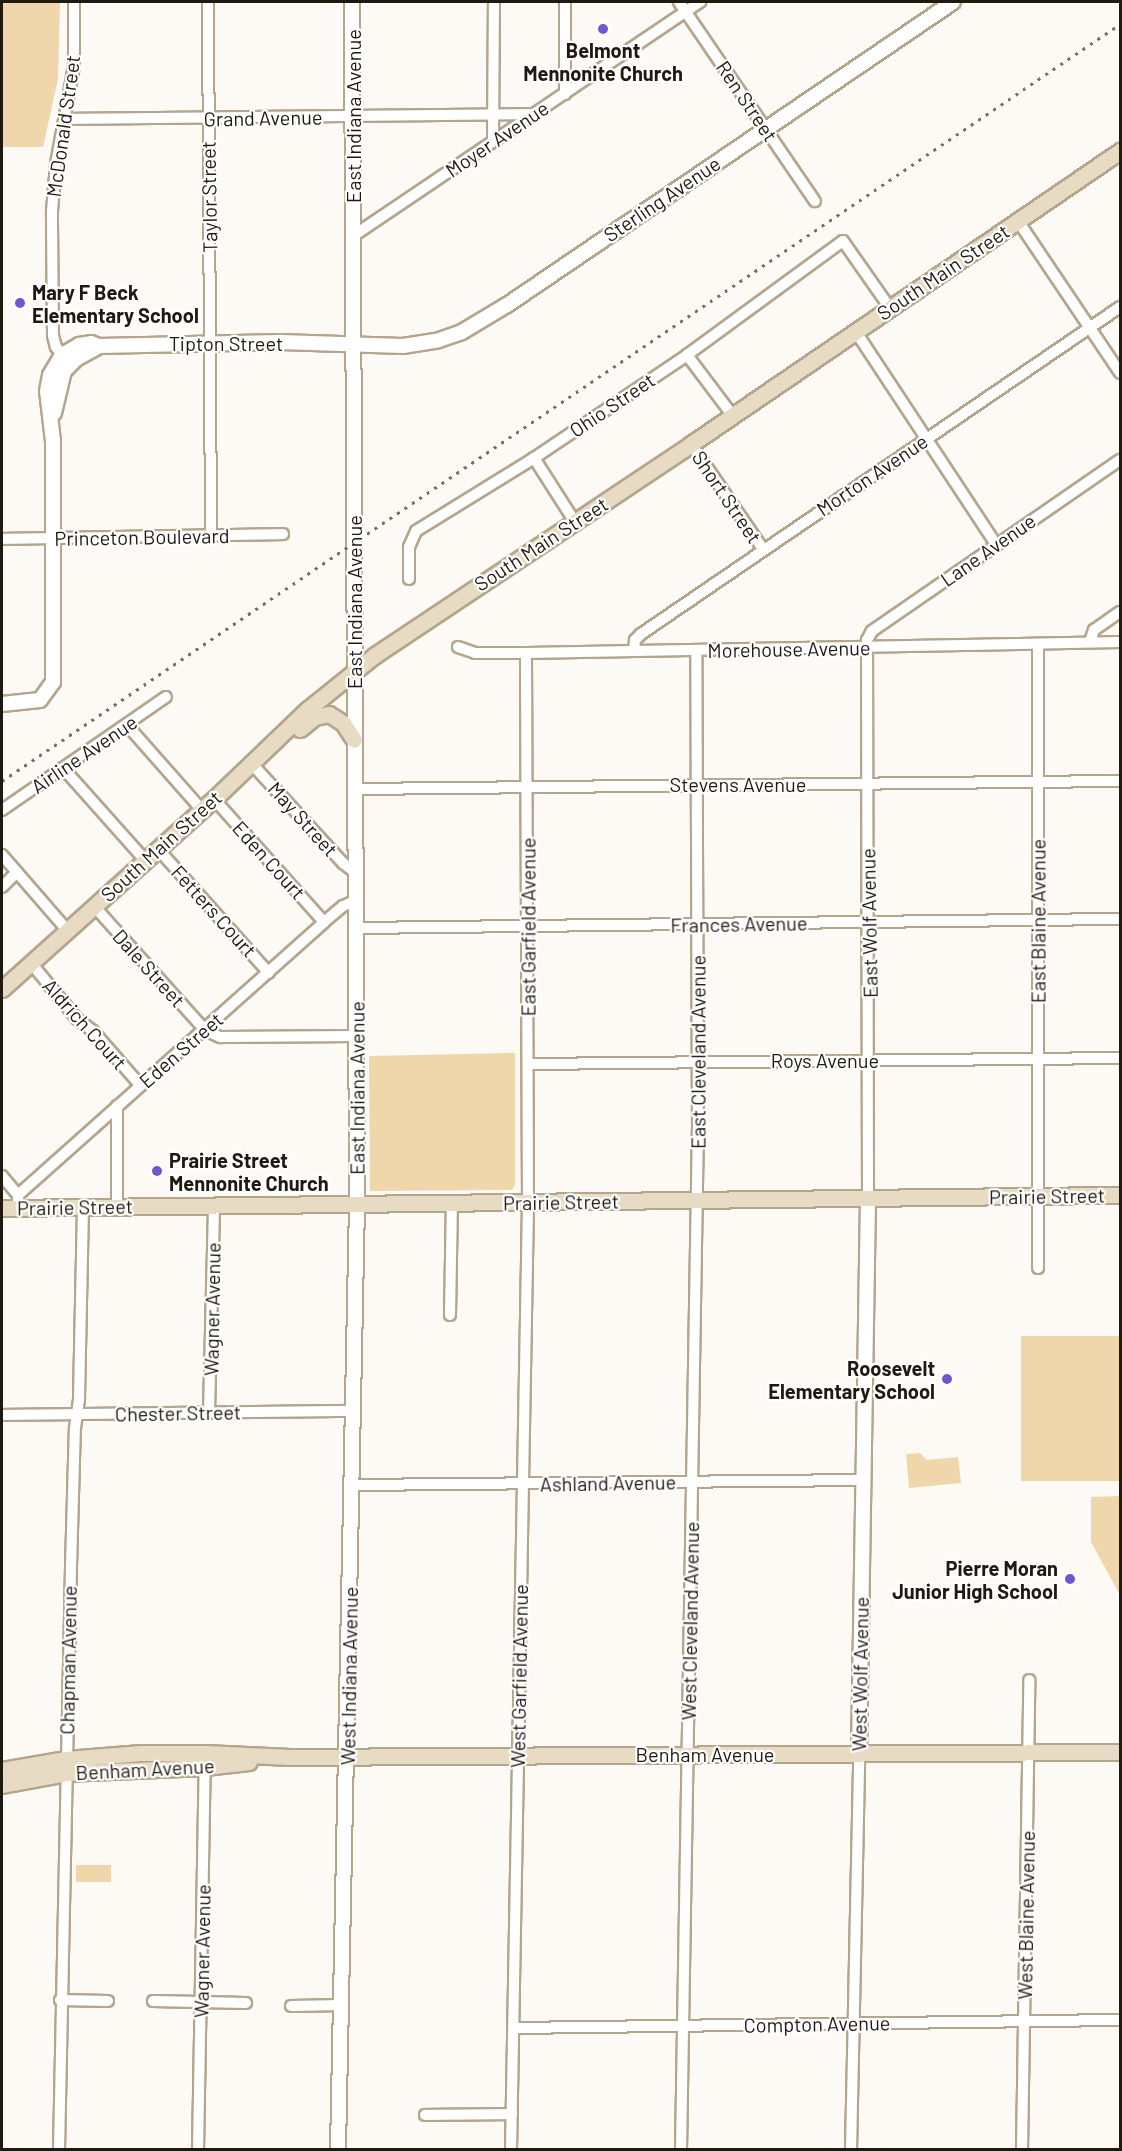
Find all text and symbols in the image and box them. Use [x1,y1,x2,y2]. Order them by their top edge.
marker: Belmont Mennonite Church [596,22,610,36]
street label: East Indiana Avenue [341,29,365,203]
place label: Belmont Mennonite Church [523,38,683,85]
street label: McDonald Street [41,53,85,199]
street label: Ren Street [711,56,783,146]
street label: Moyer Avenue [441,96,553,182]
street label: Grand Avenue [203,105,323,131]
street label: Taylor Street [196,141,222,253]
street label: Sterling Avenue [599,151,725,247]
street label: South Main Street [872,219,1014,325]
place label: Mary F Beck Elementary School [32,280,199,327]
marker: Mary F Beck Elementary School [13,296,27,310]
street label: Tipton Street [169,331,283,355]
street label: Ohio Street [565,368,659,442]
street label: Morton Avenue [812,429,932,521]
street label: Short Street [687,446,767,548]
street label: South Main Street [470,492,612,596]
street label: Lane Avenue [936,508,1040,592]
street label: East Indiana Avenue [342,515,366,689]
street label: Princeton Boulevard [54,523,230,551]
street label: Morehouse Avenue [707,636,871,662]
street label: Airline Avenue [26,710,142,798]
street label: Stevens Avenue [670,772,806,796]
street label: May Street [263,777,343,861]
street label: South Main Street [96,785,226,907]
street label: Eden Court [228,816,310,904]
street label: East Garfield Avenue [516,838,540,1016]
street label: East Blaine Avenue [1026,839,1050,1003]
street label: East Wolf Avenue [856,848,882,998]
street label: Fetters Court [166,860,262,962]
street label: Frances Avenue [670,911,808,937]
street label: Dale Street [108,924,190,1012]
street label: East Cleveland Avenue [686,955,710,1149]
street label: Aldrich Court [38,974,132,1074]
street label: East Indiana Avenue [345,1001,369,1175]
street label: Eden Street [134,1007,228,1093]
street label: Roys Avenue [771,1048,879,1072]
place label: Prairie Street Mennonite Church [169,1148,329,1195]
marker: Prairie Street Mennonite Church [150,1164,164,1178]
street label: Prairie Street [989,1183,1105,1209]
street label: Prairie Street [503,1189,619,1215]
street label: Prairie Street [17,1194,133,1220]
street label: Wagner Avenue [199,1242,225,1376]
place label: Roosevelt Elementary School [768,1356,935,1403]
marker: Roosevelt Elementary School [940,1372,954,1386]
street label: Chester Street [115,1400,241,1426]
street label: Ashland Avenue [540,1470,676,1496]
street label: West Cleveland Avenue [676,1521,704,1721]
place label: Pierre Moran Junior High School [892,1556,1058,1603]
marker: Pierre Moran Junior High School [1063,1572,1077,1586]
street label: West Garfield Avenue [505,1584,533,1768]
street label: Chapman Avenue [55,1585,81,1735]
street label: West Indiana Avenue [335,1587,363,1765]
street label: West Wolf Avenue [847,1596,873,1752]
street label: Benham Avenue [635,1742,775,1766]
street label: Benham Avenue [75,1753,215,1785]
street label: West Blaine Avenue [1013,1830,1039,2000]
street label: Wagner Avenue [189,1884,215,2018]
street label: Compton Avenue [743,2011,891,2037]

